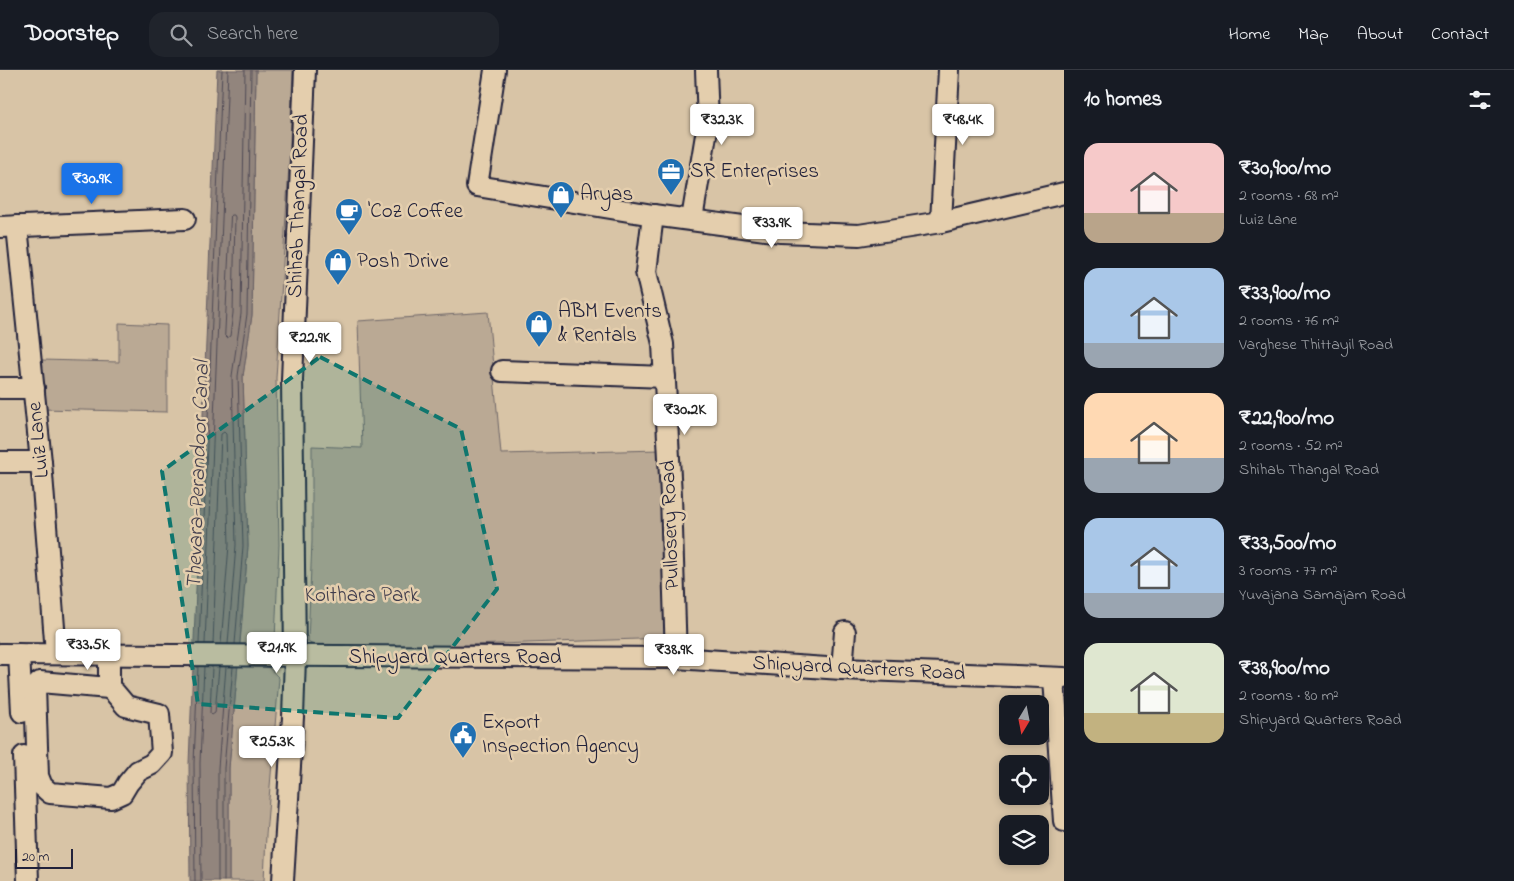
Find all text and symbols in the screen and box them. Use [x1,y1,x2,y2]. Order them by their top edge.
search box [149,12,499,57]
text: Doorstep [25,17,119,52]
icon: search [167,21,195,49]
text: Search here [207,21,298,48]
text: Home [1229,22,1270,48]
text: Map [1298,22,1329,48]
text: About [1357,22,1403,48]
text: Contact [1431,22,1489,48]
text: 10 homes [1084,85,1162,115]
icon: filters [1466,86,1494,114]
pin: ₹32.3K [681,104,763,146]
pin: ₹48.4K [922,104,1004,146]
text: ₹32.3K [701,108,743,132]
text: ₹48.4K [943,108,983,132]
street label: Shihab Thangal Road [281,113,319,298]
text: ₹30,900/mo [1239,154,1331,184]
office icon: SR Enterprises [656,157,686,196]
place label: SR Enterprises [690,157,819,187]
pin: ₹30.9K [51,162,133,205]
icon: home [1124,163,1184,223]
text: ₹30.9K [73,167,111,191]
shop icon: Aryas [546,180,576,219]
place label: Aryas [580,180,633,212]
text: 2 rooms · 68 m² [1239,184,1339,208]
cafe icon: 'Coz Coffee [334,197,364,236]
place label: 'Coz Coffee [368,197,464,227]
pin: ₹33.9K [731,206,813,249]
text: Luiz Lane [1239,208,1297,232]
text: ₹33.9K [753,211,791,235]
shop icon: Posh Drive [323,247,353,286]
place label: Posh Drive [357,247,449,277]
text: ₹33,900/mo [1239,279,1331,309]
icon: home [1124,288,1184,348]
place label: ABM Events & Rentals [558,297,662,351]
shop icon: ABM Events & Rentals [524,309,554,348]
text: 2 rooms · 76 m² [1239,309,1339,333]
pin: ₹22.9K [269,322,351,364]
text: ₹22.9K [289,326,331,350]
text: Varghese Thittayil Road [1239,333,1393,357]
water label: Thevara-Perandoor Canal [179,358,219,590]
pin: ₹30.2K [644,394,726,436]
text: ₹30.2K [664,398,706,422]
street label: Luiz Lane [20,400,58,480]
text: ₹22,900/mo [1239,404,1334,434]
icon: home [1124,413,1184,473]
text: 2 rooms · 52 m² [1239,434,1343,458]
text: Shihab Thangal Road [1239,458,1379,482]
street label: Pullosery Road [654,459,690,591]
text: ₹33,500/mo [1239,529,1336,559]
icon: home [1124,538,1184,598]
text: 3 rooms · 77 m² [1239,559,1338,583]
park label: Koithara Park [305,581,420,611]
text: Yuvajana Samajam Road [1239,583,1406,607]
pin: ₹33.5K [47,628,129,671]
pin: ₹21.9K [236,632,318,674]
text: ₹33.5K [67,633,110,657]
pin: ₹38.9K [633,634,715,676]
text: ₹21.9K [258,636,296,660]
text: ₹38.9K [655,638,693,662]
street label: Shipyard Quarters Road [348,643,562,675]
street label: Shipyard Quarters Road [752,648,966,692]
text: ₹38,900/mo [1239,654,1330,684]
icon: home [1124,663,1184,723]
text: 2 rooms · 80 m² [1239,684,1339,708]
north arrow [999,695,1049,745]
map controls [999,695,1049,865]
place label: Export Inspection Agency [482,708,639,764]
text: Shipyard Quarters Road [1239,708,1401,732]
public building icon: Export Inspection Agency [448,720,478,759]
pin: ₹25.3K [231,726,313,768]
text: ₹25.3K [250,730,294,754]
button: locate [999,755,1049,805]
button: layers [999,815,1049,865]
scale bar [15,846,72,869]
text: 20 m [22,847,49,868]

